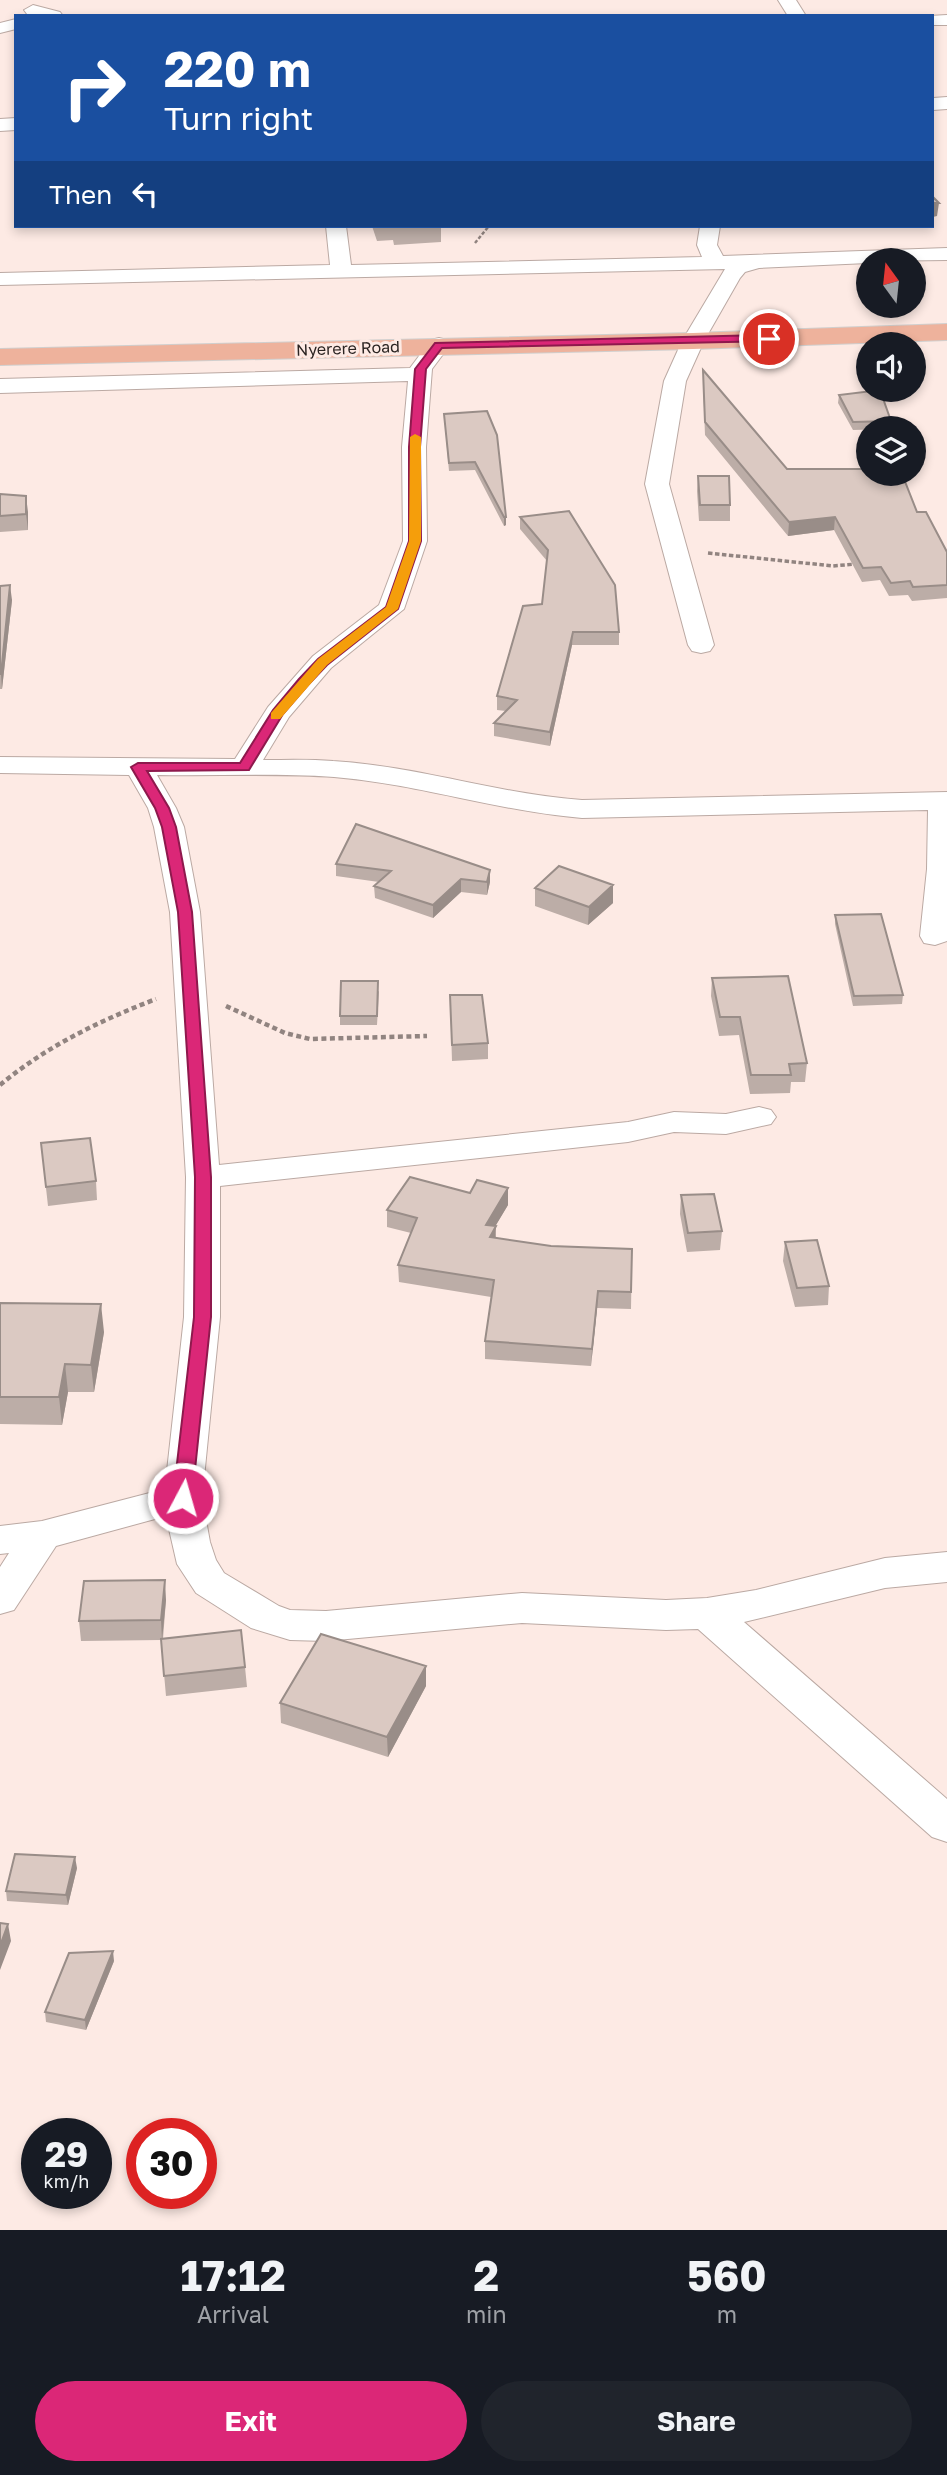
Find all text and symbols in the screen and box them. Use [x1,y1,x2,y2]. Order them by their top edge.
text: 220 m [164,39,311,98]
icon: right [49,42,140,133]
text: Turn right [164,99,313,137]
icon: left [126,175,164,213]
text: Then [49,179,112,210]
north arrow [856,248,926,318]
map controls [856,248,926,486]
pin [739,309,799,369]
icon: arrive [750,320,788,358]
button: sound [856,332,926,402]
street label: Nyerere Road [296,336,400,360]
button: layers [856,416,926,486]
position arrow [146,1461,220,1535]
speed limit sign: 30 [126,2118,217,2209]
text: 29 [45,2133,88,2175]
text: km/h [44,2170,89,2192]
text: 17:12 [180,2250,286,2300]
text: 2 [473,2250,499,2300]
text: 560 [687,2250,767,2300]
text: Arrival [197,2300,269,2328]
text: min [466,2300,507,2328]
text: m [717,2300,737,2328]
button: Exit [35,2381,467,2461]
button: Share [481,2381,912,2461]

